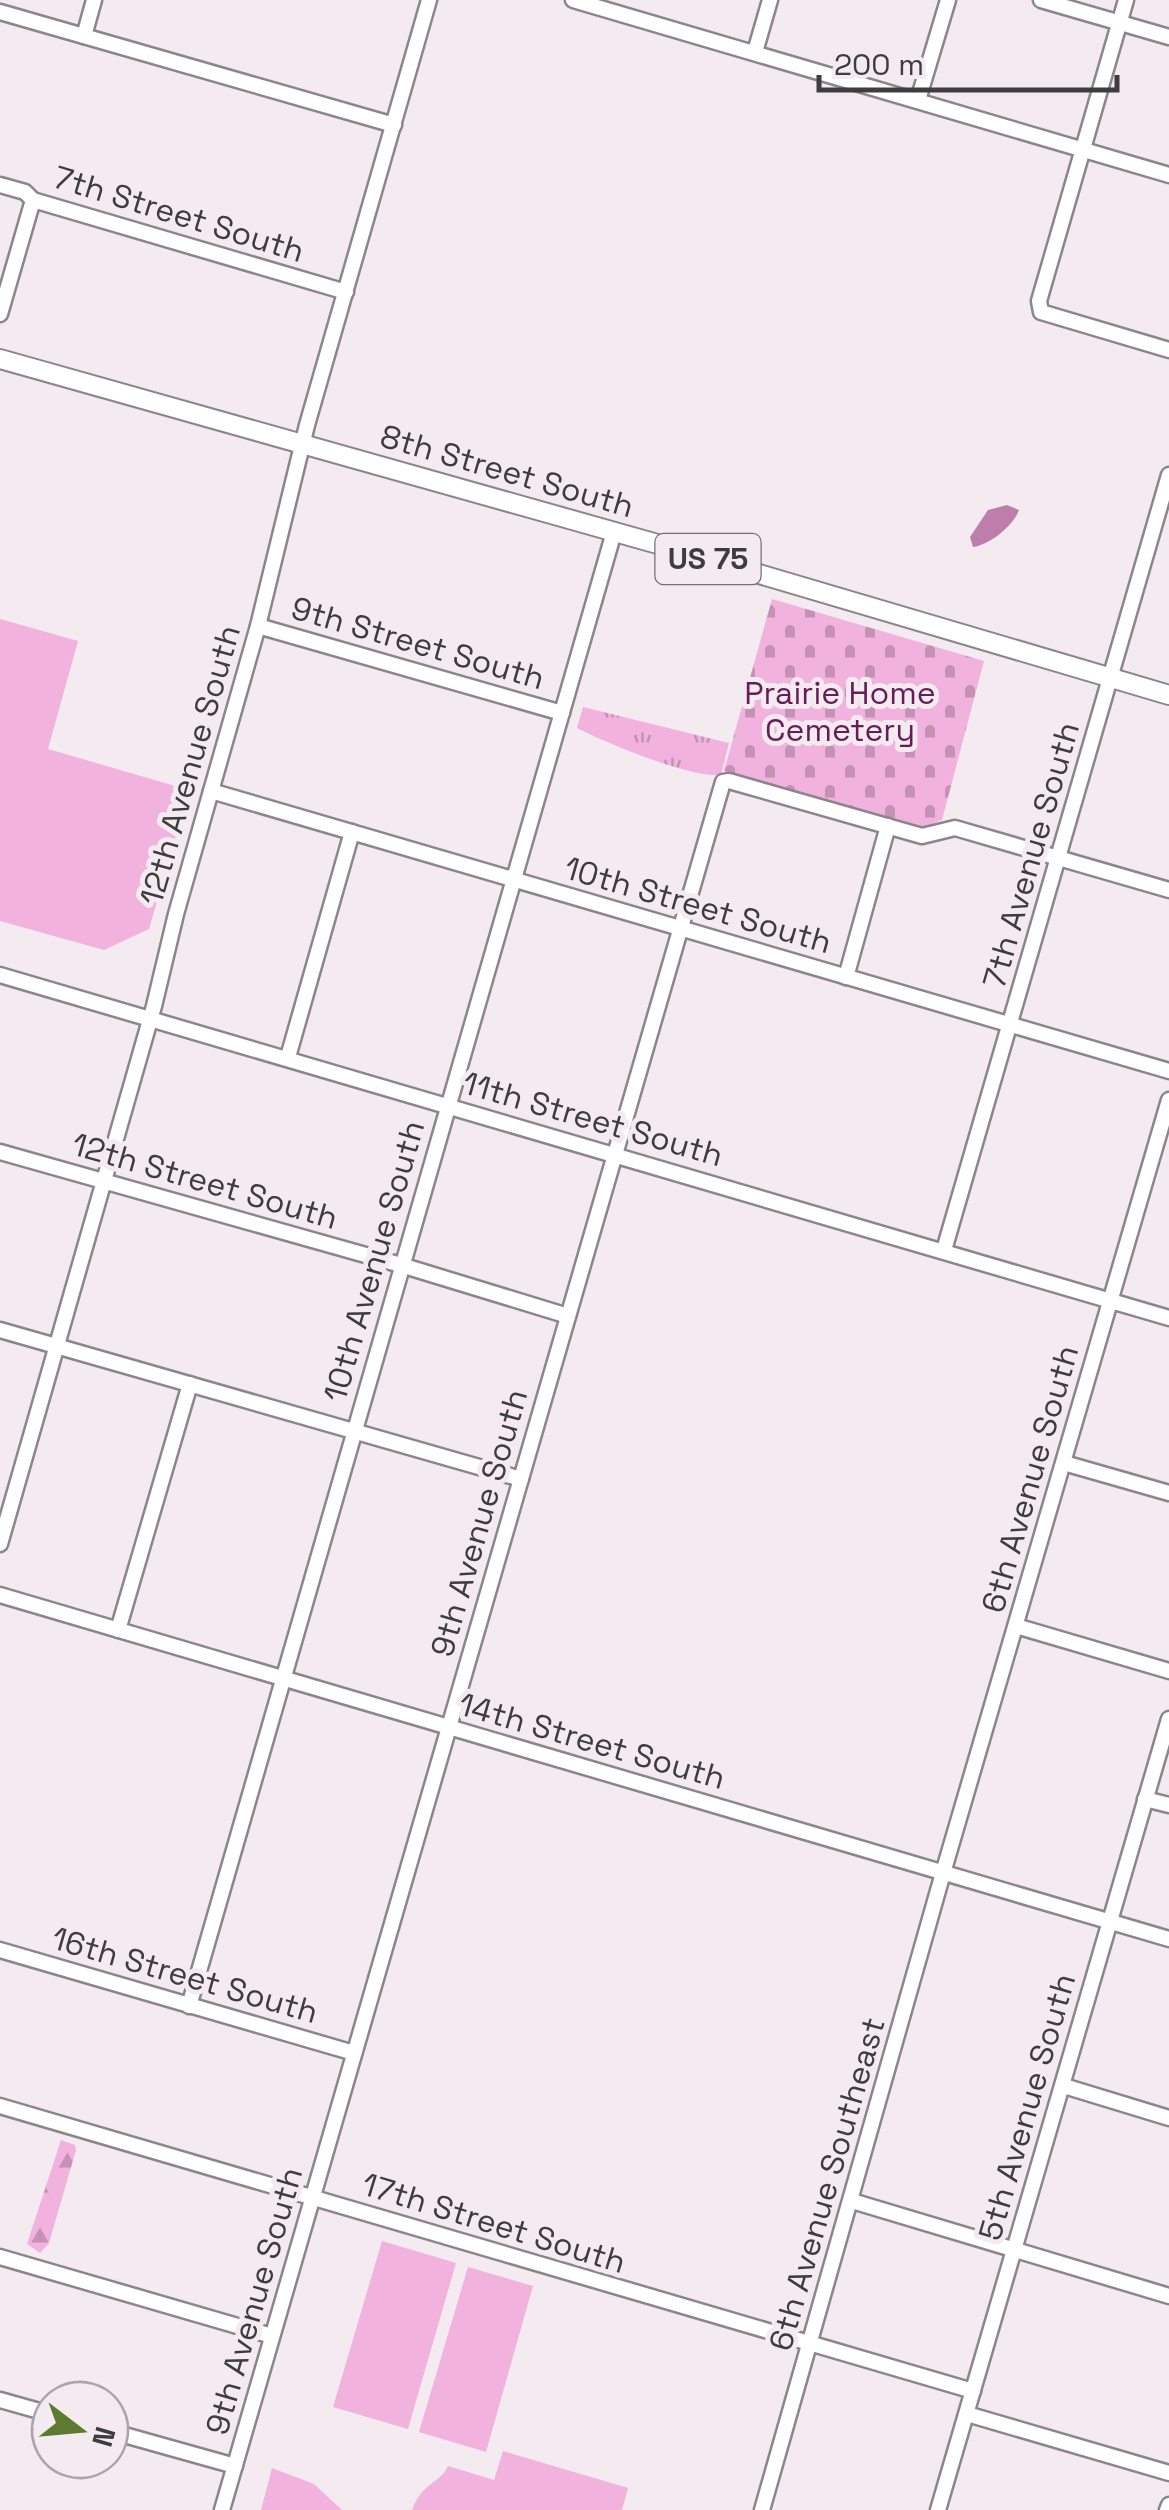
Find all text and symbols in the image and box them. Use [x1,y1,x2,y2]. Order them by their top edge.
scale bar [819,30,1116,92]
text: 200 m [834,45,924,84]
street label: 7th Street South [49,157,309,271]
street label: 8th Street South [376,416,638,526]
road number: US 75 [656,534,760,584]
street label: 9th Street South [287,588,549,698]
street label: 12th Avenue South [131,620,249,910]
park label: Prairie Home Cemetery [744,673,936,750]
street label: 7th Avenue South [974,717,1088,993]
street label: 10th Street South [560,848,836,962]
street label: 11th Street South [458,1063,728,1175]
street label: 10th Avenue South [315,1116,433,1406]
street label: 12th Street South [68,1124,342,1238]
street label: 6th Avenue South [973,1341,1087,1617]
street label: 9th Avenue South [422,1385,536,1661]
street label: 14th Street South [454,1684,730,1798]
street label: 16th Street South [47,1918,323,2032]
street label: 5th Avenue South [970,1969,1084,2245]
street label: 6th Avenue Southeast [760,2013,894,2355]
street label: 9th Avenue South [197,2163,311,2439]
street label: 17th Street South [357,2164,631,2282]
north arrow [30,2380,130,2480]
text: N [84,2423,124,2451]

